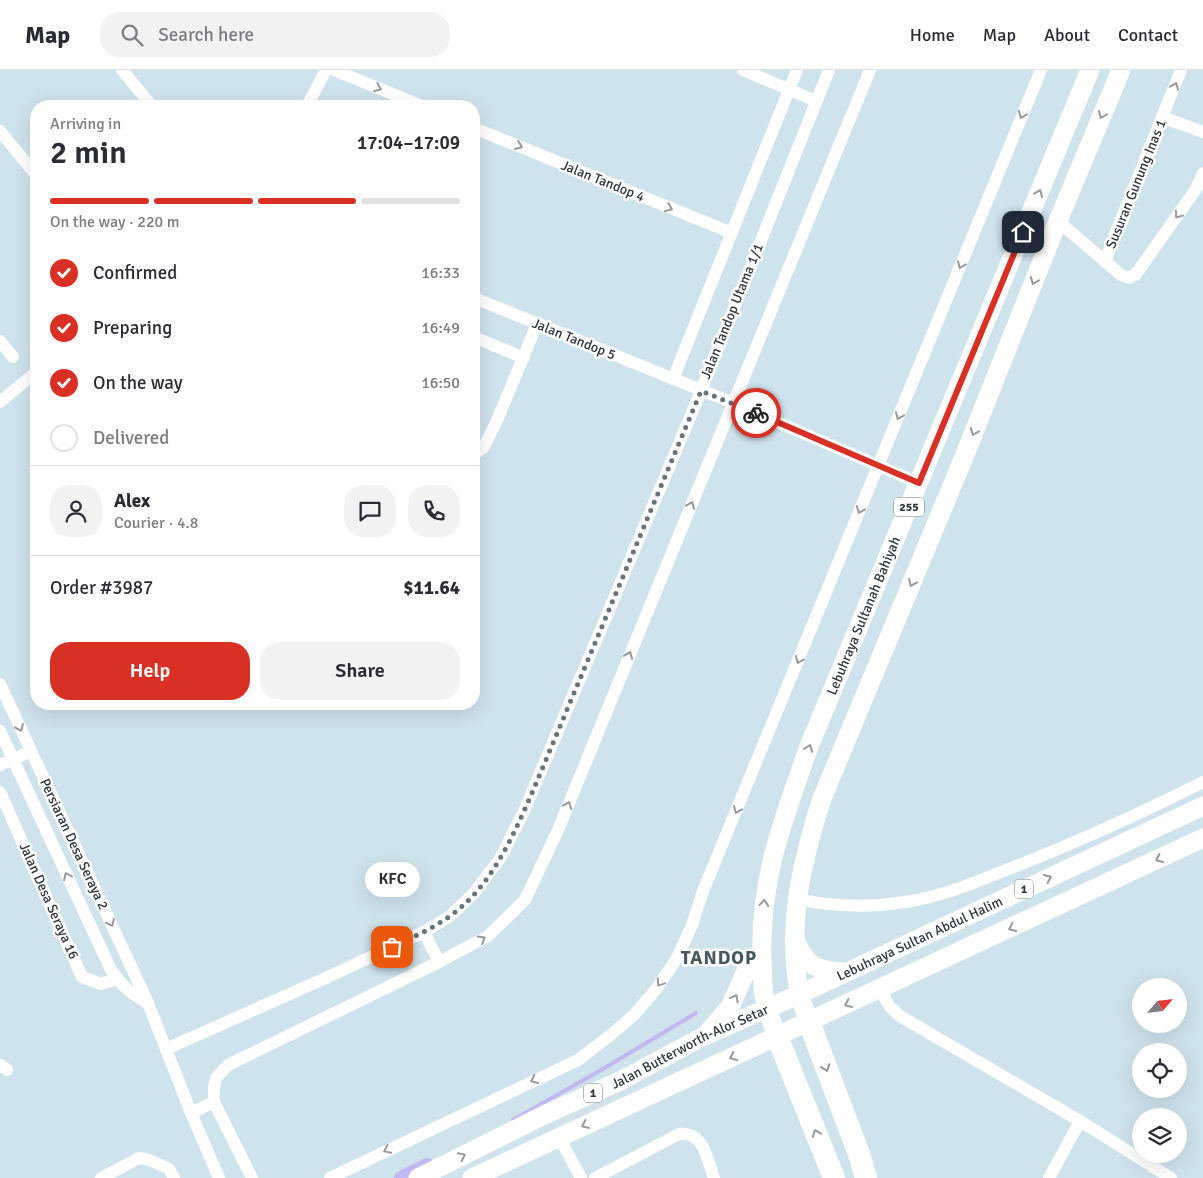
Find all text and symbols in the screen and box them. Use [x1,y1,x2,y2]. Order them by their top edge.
search box [100,12,450,57]
text: Map [25,20,70,50]
icon: search [118,21,146,49]
text: Search here [158,23,254,47]
text: Home [910,24,955,46]
text: Map [983,24,1016,46]
text: About [1044,24,1090,46]
text: Contact [1118,24,1178,46]
one-way arrow [373,82,382,92]
one-way arrow [1168,82,1179,91]
one-way arrow [1018,110,1029,119]
one-way arrow [1098,110,1109,119]
text: Arriving in [50,114,121,134]
street label: Susuran Gunung Inas 1 [1102,117,1170,251]
text: 17:04–17:09 [357,131,460,155]
text: 2 min [50,133,127,172]
one-way arrow [514,140,523,151]
street label: Jalan Tandop 4 [559,157,648,206]
one-way arrow [1033,189,1043,198]
one-way arrow [664,201,673,212]
one-way arrow [1175,209,1184,219]
pin [1002,211,1044,253]
text: On the way · 220 m [50,212,180,232]
icon: home [1009,218,1037,246]
street label: Jalan Tandop Utama 1/1 [697,241,767,381]
icon: check [50,259,78,287]
text: Confirmed [93,261,177,285]
one-way arrow [956,261,966,269]
text: 16:33 [421,263,460,283]
one-way arrow [1030,277,1040,285]
icon: check [50,314,78,342]
street label: Jalan Tandop 5 [530,315,618,363]
text: Preparing [93,316,172,340]
text: 16:49 [421,318,460,338]
icon: check [50,369,78,397]
text: On the way [93,371,183,395]
text: 16:50 [421,373,460,393]
courier [731,388,781,438]
icon: bike [742,399,770,427]
one-way arrow [895,411,905,420]
text: Delivered [93,426,169,450]
one-way arrow [969,427,980,436]
button: person [50,485,102,537]
button: chat [344,485,396,537]
button: phone [408,485,460,537]
text: Alex [114,489,150,513]
road number: 255 [894,498,924,517]
one-way arrow [685,501,696,510]
one-way arrow [856,505,867,514]
text: Courier · 4.8 [114,513,198,533]
street label: Lebuhraya Sultanah Bahiyah [823,534,904,697]
text: Order #3987 [50,576,153,600]
text: $11.64 [403,576,460,600]
one-way arrow [907,578,917,586]
button: Help [50,642,250,700]
button: Share [260,642,460,700]
one-way arrow [623,651,634,660]
one-way arrow [794,655,805,664]
one-way arrow [14,723,24,732]
one-way arrow [803,744,813,752]
street label: Persiaran Desa Seraya 2 [36,776,112,912]
one-way arrow [561,801,572,810]
one-way arrow [733,805,743,814]
street label: Jalan Desa Seraya 16 [16,840,82,962]
one-way arrow [1155,852,1164,863]
callout: KFC [364,862,420,897]
text: KFC [379,869,406,889]
one-way arrow [63,872,74,881]
one-way arrow [1043,874,1052,885]
road number: 1 [1015,880,1033,899]
street label: Lebuhraya Sultan Abdul Halim [834,892,1005,984]
one-way arrow [758,899,769,907]
one-way arrow [104,918,115,927]
one-way arrow [1008,921,1017,932]
pin [371,926,413,968]
icon: bag [378,933,406,961]
one-way arrow [476,936,485,946]
district label: TANDOP [681,946,757,970]
one-way arrow [657,977,667,986]
north arrow [1132,978,1188,1032]
map controls [1132,978,1187,1163]
one-way arrow [728,994,738,1003]
one-way arrow [844,997,853,1008]
street label: Jalan Butterworth-Alor Setar [608,1000,772,1092]
button: locate [1132,1043,1187,1098]
one-way arrow [729,1050,738,1061]
one-way arrow [820,1063,830,1071]
one-way arrow [530,1074,539,1084]
road number: 1 [584,1084,602,1102]
button: layers [1132,1108,1187,1163]
one-way arrow [582,1119,591,1129]
one-way arrow [812,1129,822,1138]
one-way arrow [383,1144,392,1155]
one-way arrow [457,1152,466,1162]

